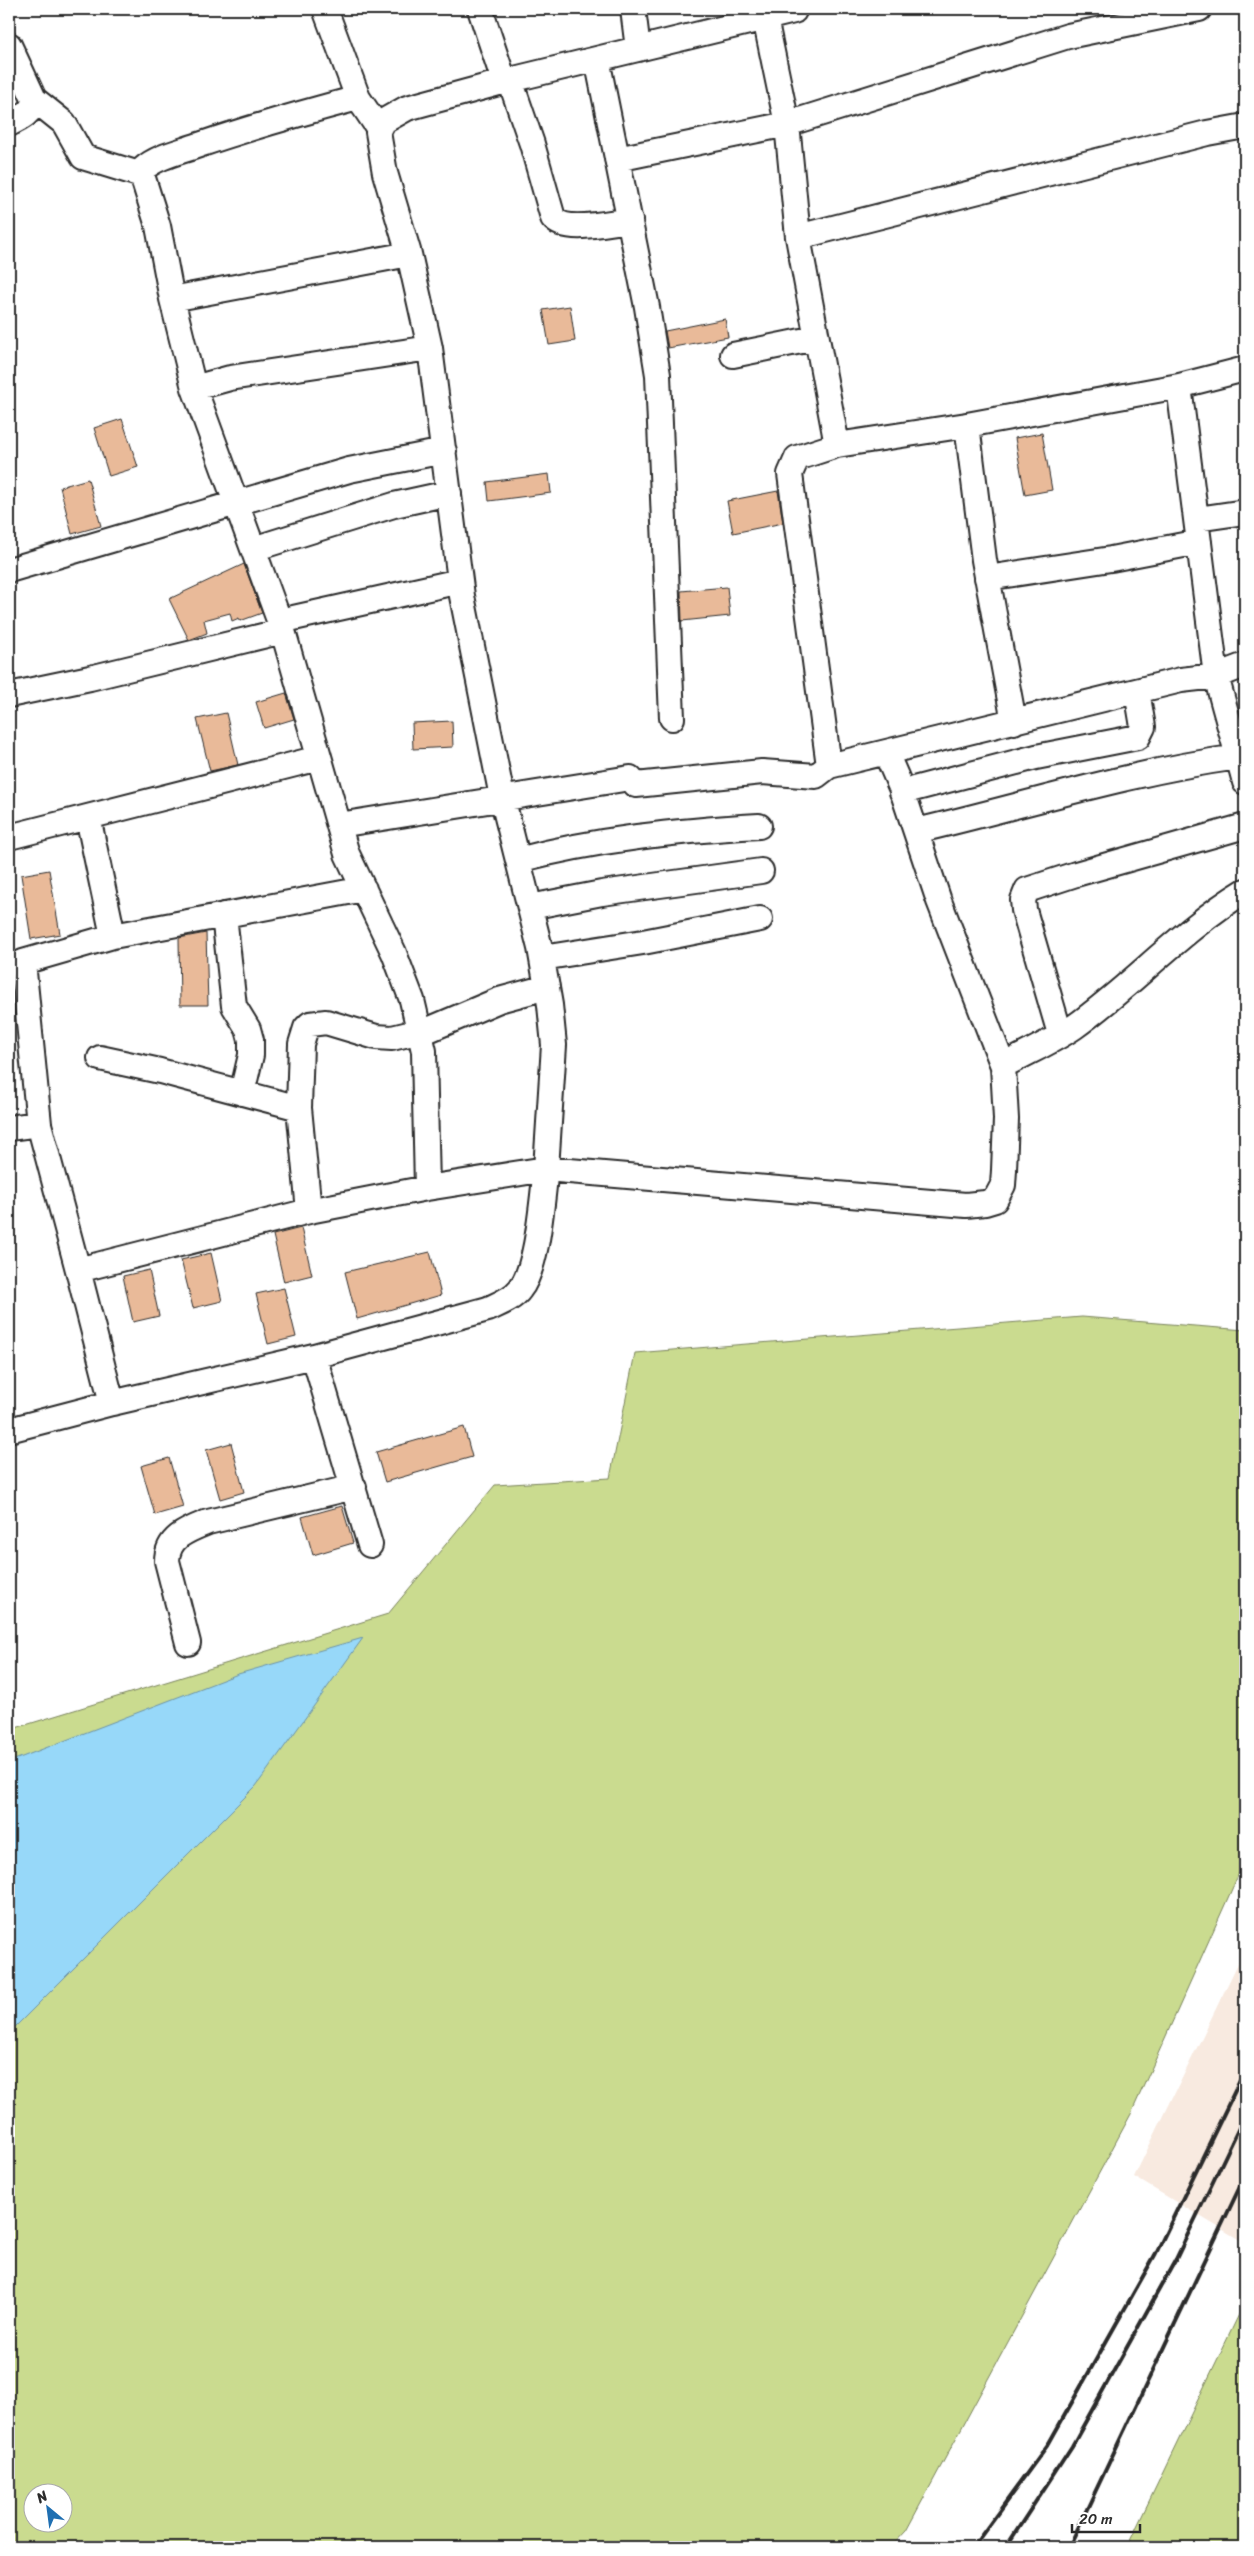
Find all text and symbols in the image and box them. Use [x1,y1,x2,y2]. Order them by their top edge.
north arrow [22,2484,72,2534]
text: N [31,2484,53,2511]
scale bar [1072,2501,1139,2533]
text: 20 m [1079,2506,1113,2532]

